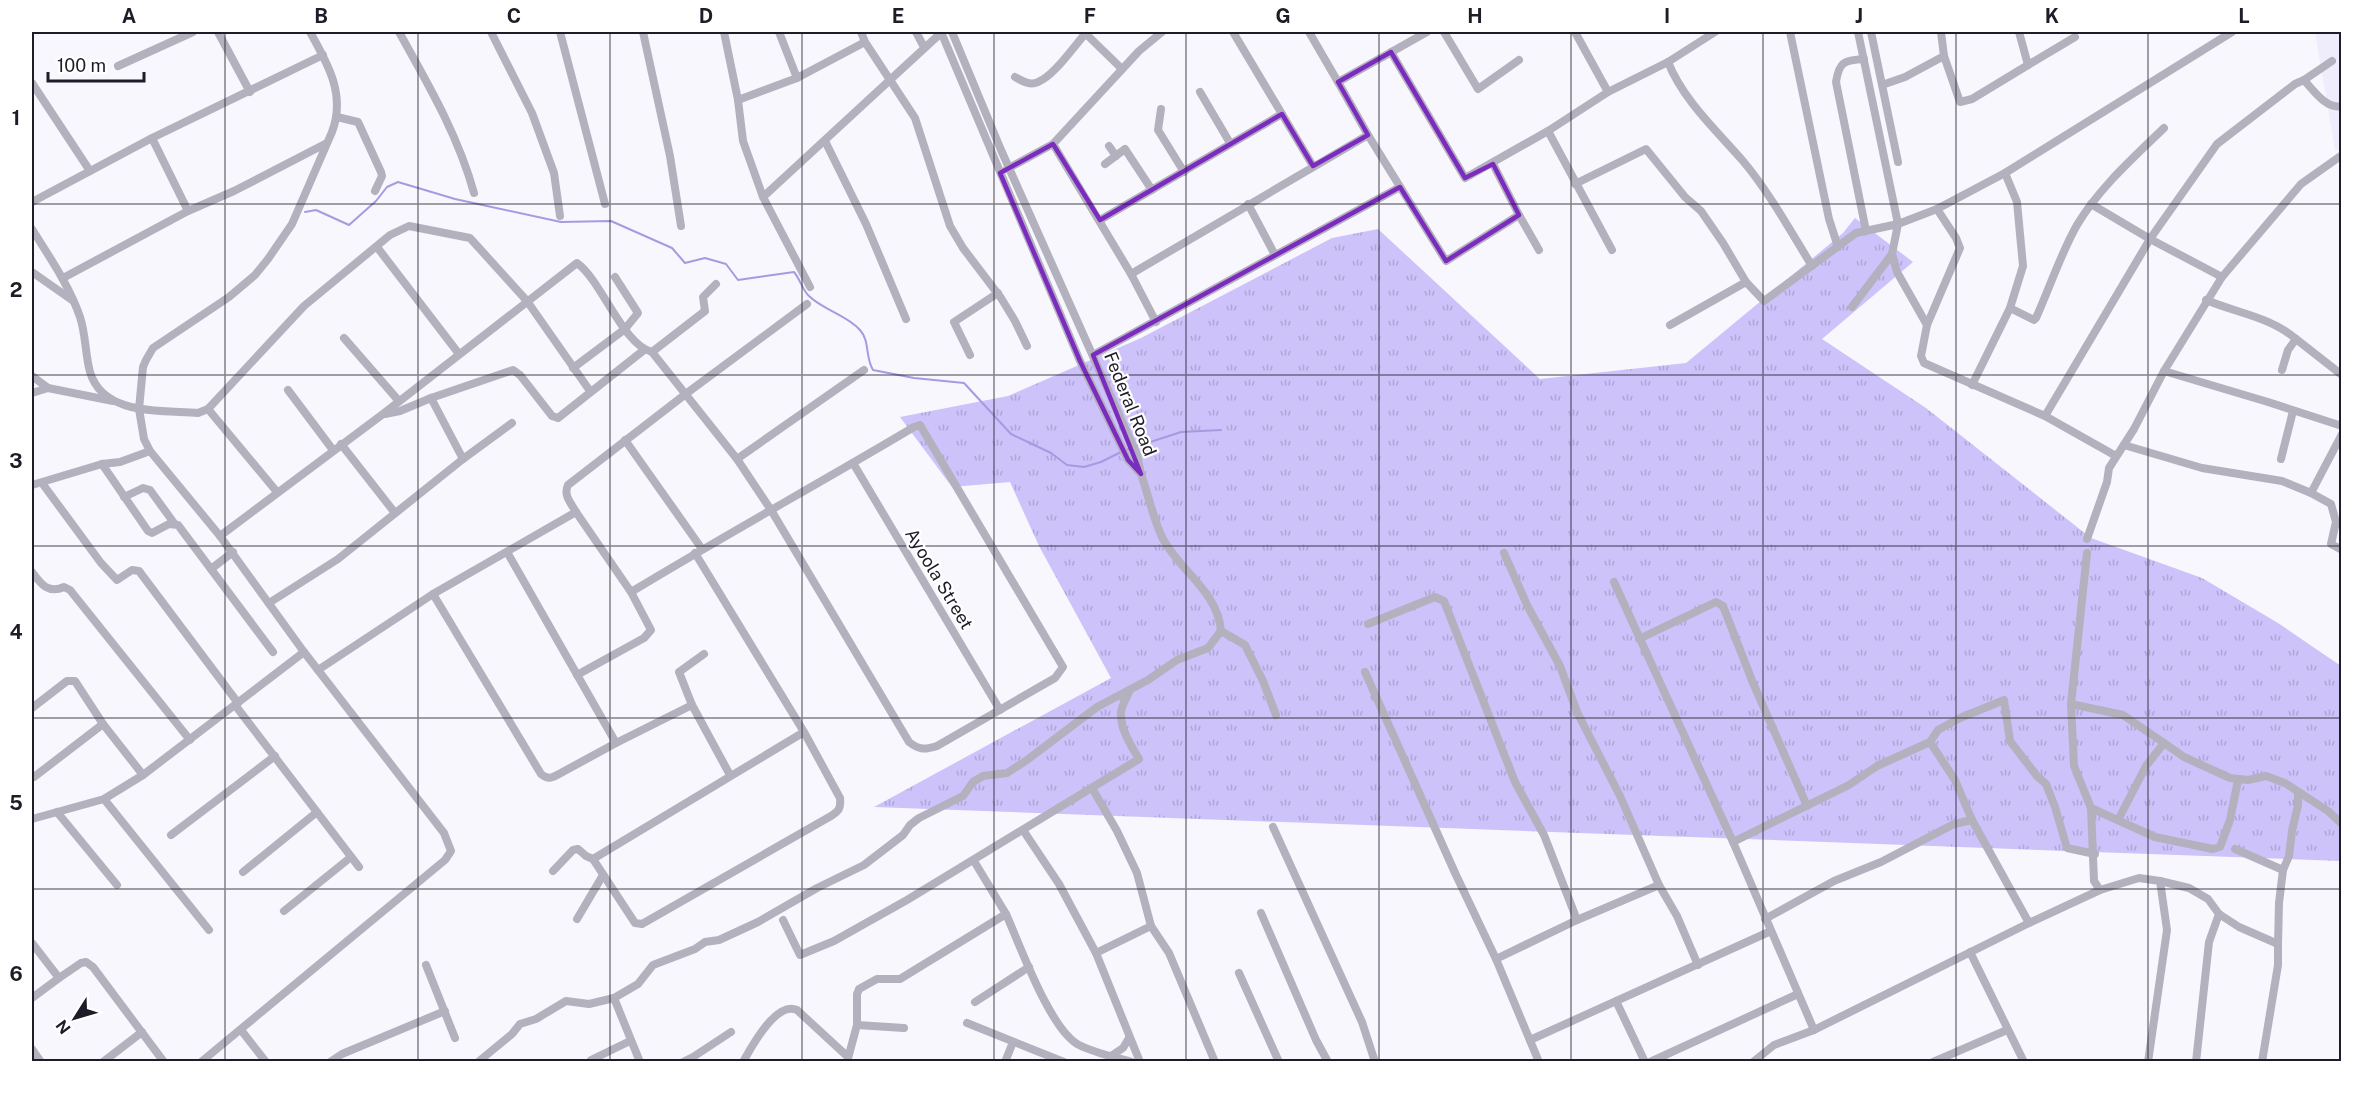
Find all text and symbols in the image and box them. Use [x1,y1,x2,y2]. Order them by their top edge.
text: A [122,4,136,28]
text: B [314,4,328,28]
text: C [507,4,521,28]
text: D [699,4,713,28]
text: E [892,4,904,28]
text: F [1084,4,1096,28]
text: G [1275,4,1291,28]
text: H [1467,4,1483,28]
text: I [1664,4,1670,28]
text: J [1855,4,1863,28]
text: K [2045,4,2059,28]
text: L [2238,4,2250,28]
scale bar [48,45,144,83]
text: 100 m [57,55,106,76]
text: 1 [12,106,20,130]
text: 2 [10,278,22,302]
street label: Federal Road [1100,349,1161,459]
text: 3 [9,449,23,473]
street label: Ayoola Street [901,525,978,633]
text: 4 [9,620,23,644]
text: 5 [9,791,23,815]
text: 6 [9,962,23,986]
north arrow [45,988,105,1048]
text: N [52,1016,75,1037]

